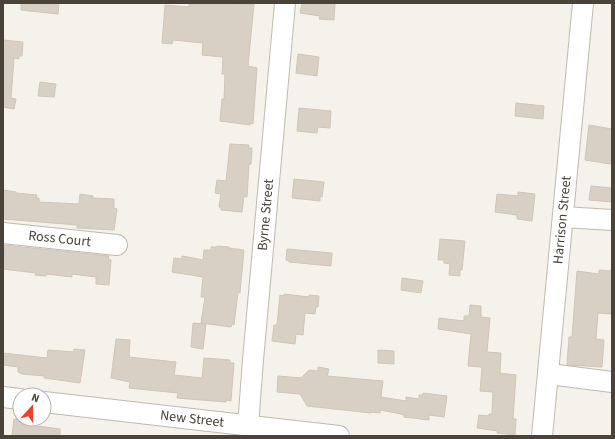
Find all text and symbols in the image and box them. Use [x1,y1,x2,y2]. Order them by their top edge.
street label: Harrison Street [548,175,577,265]
street label: Byrne Street [253,178,279,252]
street label: Ross Court [27,226,92,252]
north arrow [12,387,52,427]
text: N [29,390,42,406]
street label: New Street [159,405,225,433]

